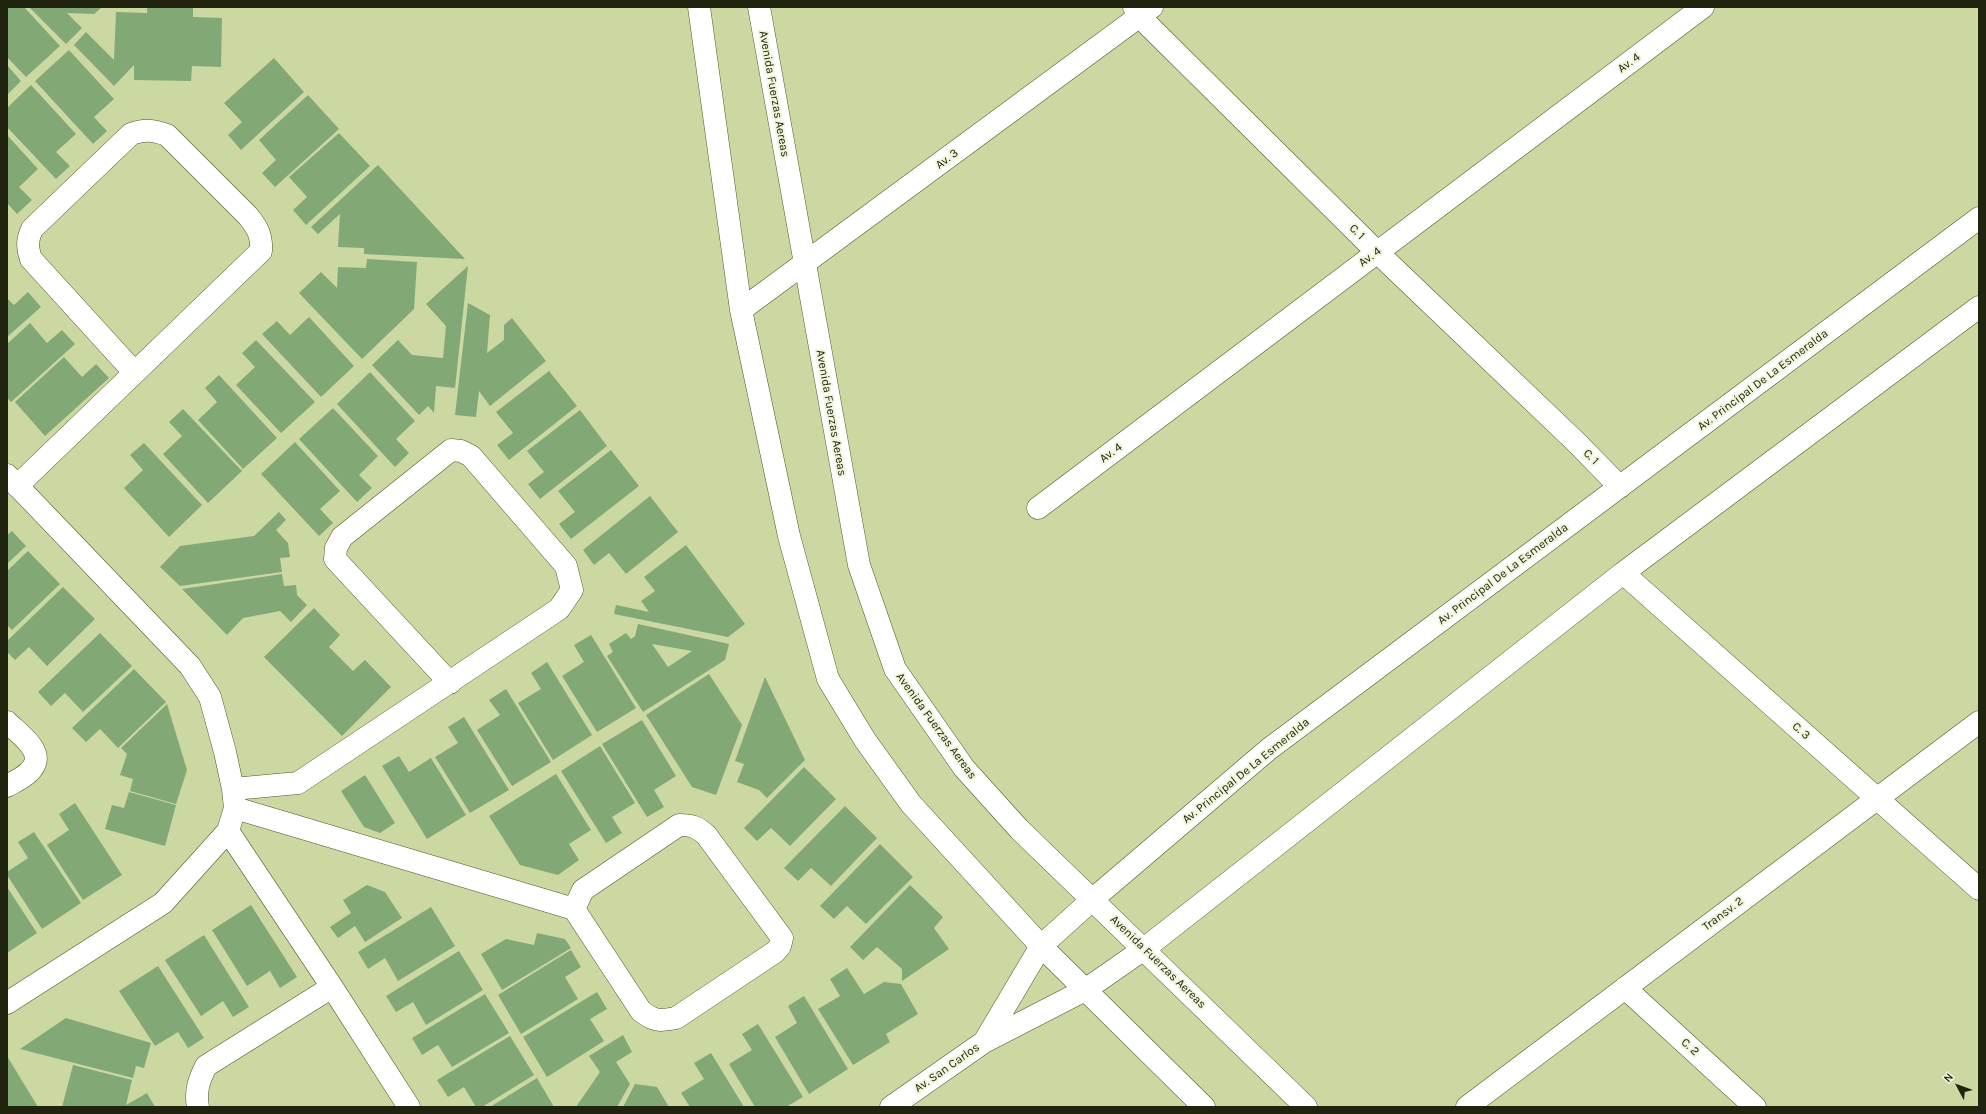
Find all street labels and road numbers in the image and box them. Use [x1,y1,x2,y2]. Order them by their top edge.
street label: Avenida Fuerzas Aereas [756,30,792,158]
street label: Av. 4 [1615,50,1643,76]
street label: Av. 3 [933,146,961,172]
street label: C. 1 [1346,221,1368,243]
street label: Av. 4 [1356,244,1384,270]
street label: Av. Principal De La Esmeralda [1695,326,1831,434]
street label: Avenida Fuerzas Aereas [813,349,849,477]
street label: Av. 4 [1097,440,1125,466]
street label: C. 1 [1580,446,1602,468]
street label: Av. Principal De La Esmeralda [1435,520,1571,628]
street label: Avenida Fuerzas Aereas [893,670,979,782]
street label: Av. Principal De La Esmeralda [1179,715,1313,827]
street label: C. 3 [1789,719,1813,743]
street label: Transv. 2 [1700,894,1746,934]
street label: Avenida Fuerzas Aereas [1107,912,1209,1012]
street label: C. 2 [1678,1035,1702,1059]
street label: Av. San Carlos [912,1040,982,1096]

